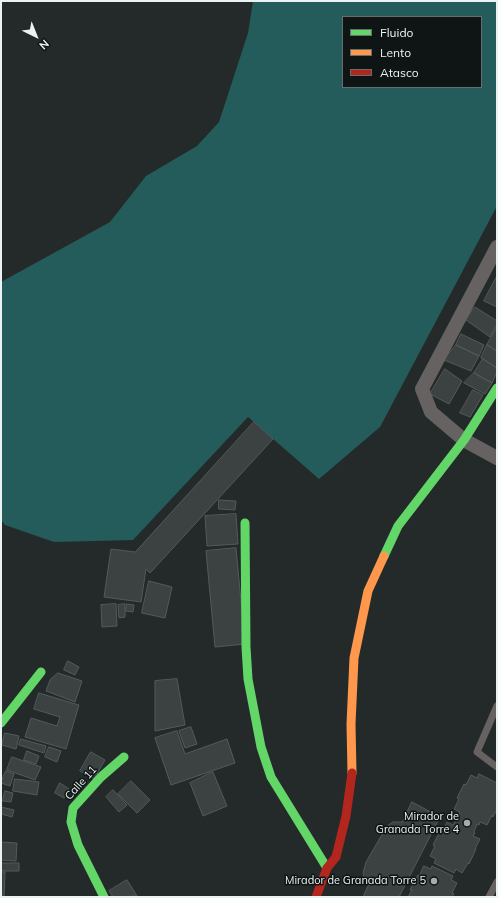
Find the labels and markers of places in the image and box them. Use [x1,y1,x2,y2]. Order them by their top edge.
place label: Mirador de Granada Torre 4 [376,810,459,836]
marker: Mirador de Granada Torre 4 [462,818,472,828]
place label: Mirador de Granada Torre 5 [285,874,426,888]
marker: Mirador de Granada Torre 5 [429,876,439,886]

